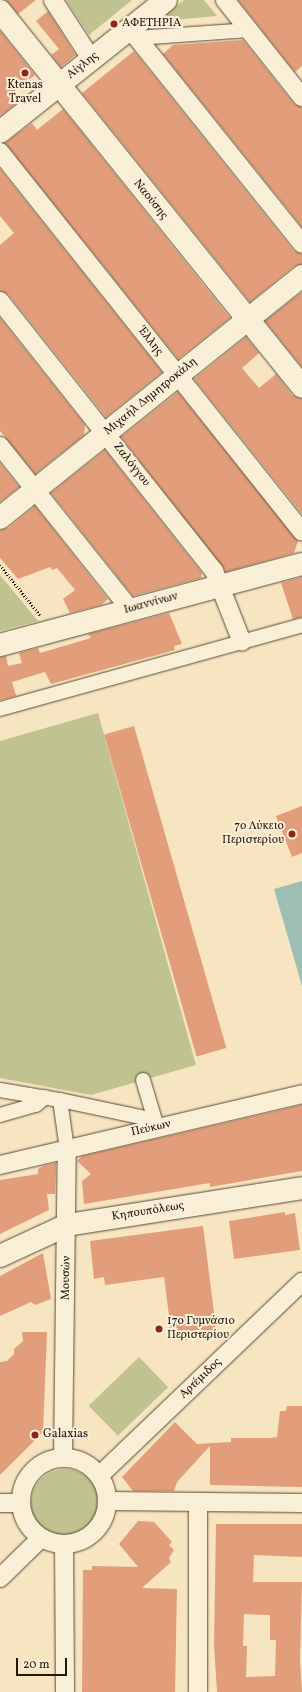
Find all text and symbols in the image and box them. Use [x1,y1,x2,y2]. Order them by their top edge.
place label: ΑΦΕΤΗΡΙΑ [122,17,182,31]
marker: ΑΦΕΤΗΡΙΑ [109,19,119,29]
street label: Αίγλης [64,49,102,83]
marker: Ktenas Travel [20,68,30,78]
place label: Ktenas Travel [7,79,43,107]
street label: Ναούσης [129,177,171,223]
street label: Έλλης [134,325,166,359]
street label: Μιχαήλ Δημητροκάλη [102,355,200,439]
street label: Ζαλόγγου [109,440,153,490]
street label: Ιωαννίνων [123,590,179,618]
place label: 7ο Λύκειο Περιστερίου [222,820,284,848]
marker: 7ο Λύκειο Περιστερίου [287,829,297,839]
street label: Πεύκων [130,1117,172,1141]
street label: Κηπουπόλεως [111,1199,185,1225]
street label: Μουσών [59,1256,75,1300]
place label: 17ο Γυμνάσιο Περιστερίου [167,1315,235,1343]
marker: 17ο Γυμνάσιο Περιστερίου [154,1324,164,1334]
street label: Αρτέμιδος [177,1356,225,1402]
place label: Galaxias [43,1428,88,1442]
marker: Galaxias [30,1430,40,1440]
scale bar [18,1650,69,1676]
text: 20 m [23,1657,50,1673]

